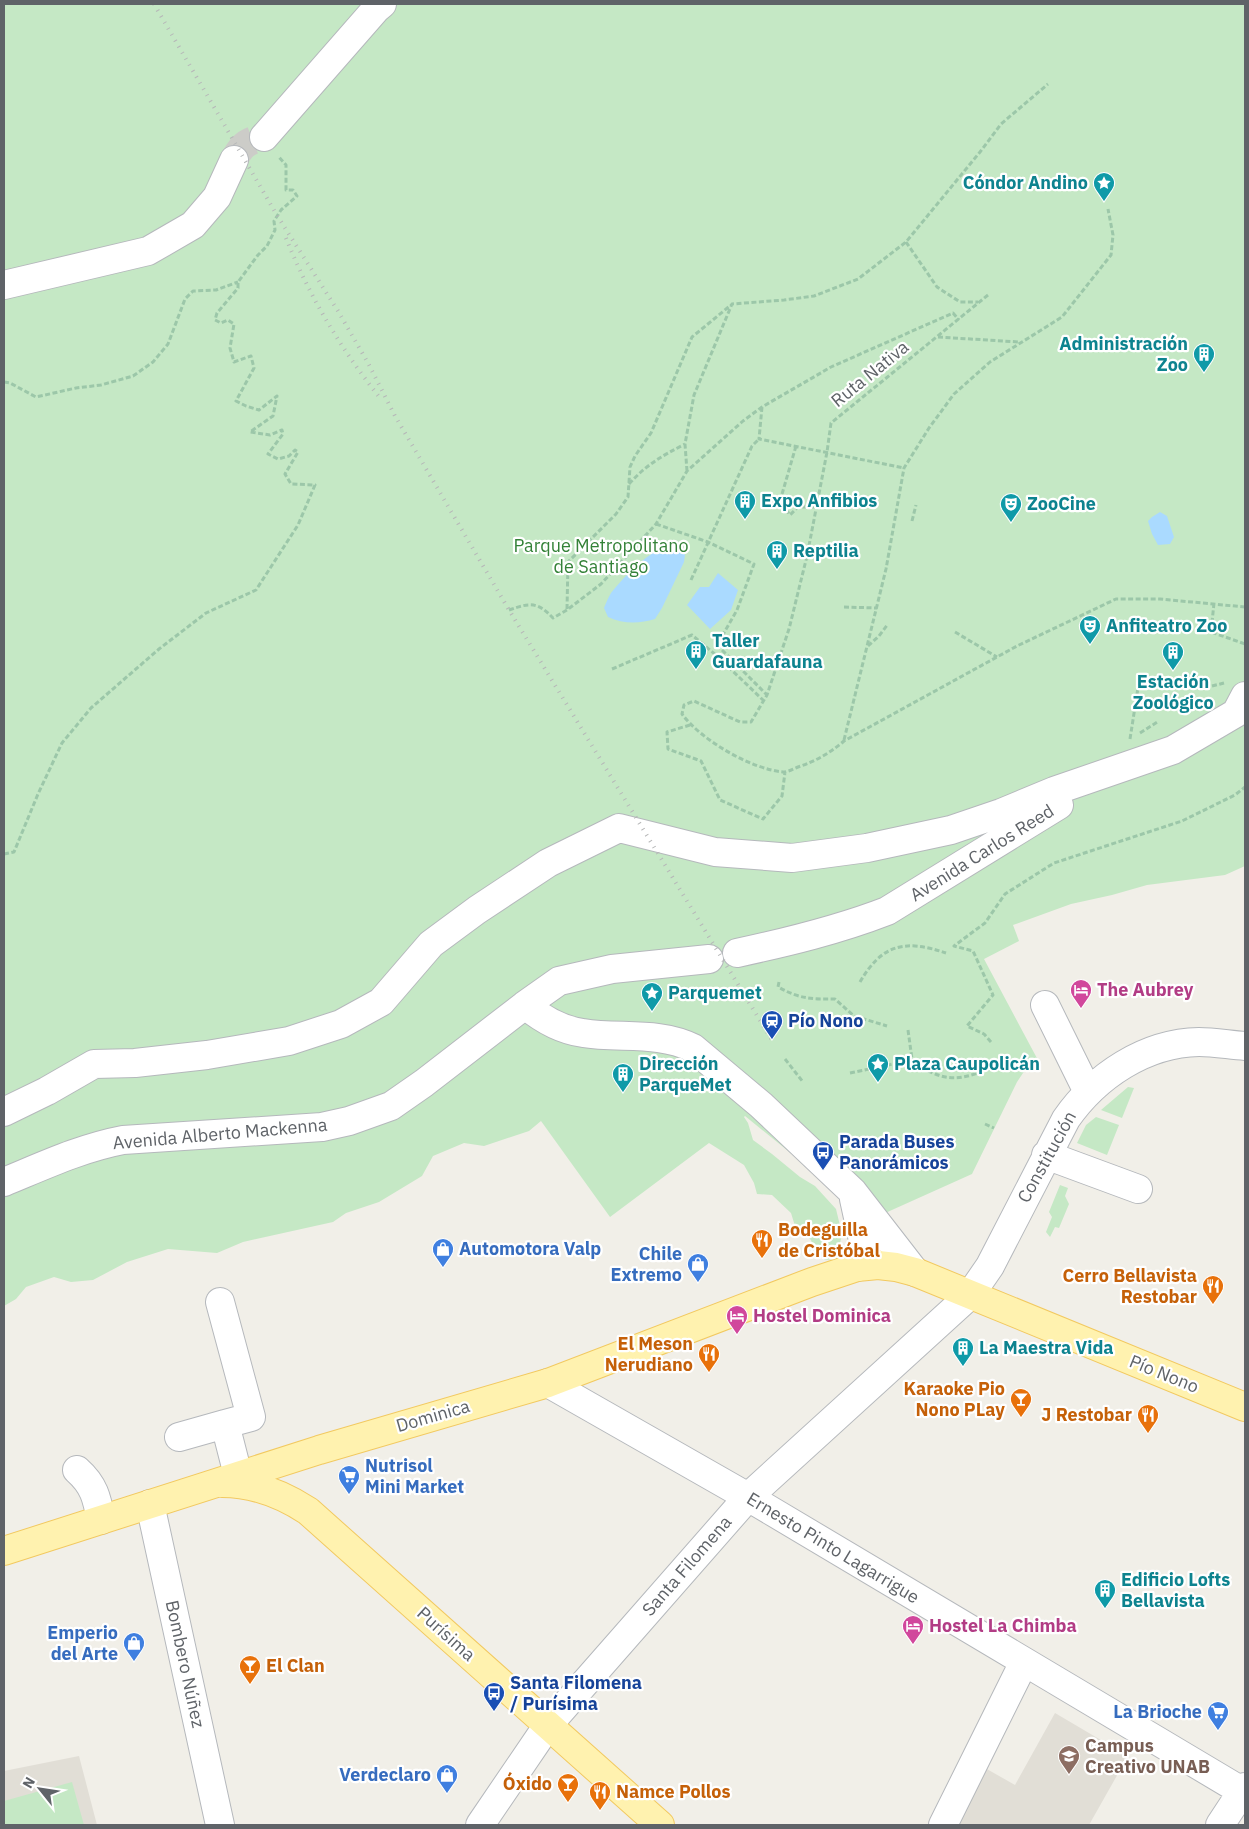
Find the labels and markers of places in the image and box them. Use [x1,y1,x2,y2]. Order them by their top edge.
place label: Cóndor Andino [963,171,1088,194]
place icon: Cóndor Andino [1092,171,1116,202]
place label: Administración Zoo [1059,332,1188,376]
building icon: Administración Zoo [1192,342,1216,373]
building icon: Expo Anfibios [733,489,757,520]
place label: Expo Anfibios [761,489,877,512]
theatre icon: ZooCine [999,492,1023,523]
place label: ZooCine [1027,492,1096,515]
building icon: Reptilia [765,539,789,570]
place label: Reptilia [793,539,859,562]
theatre icon: Anfiteatro Zoo [1078,614,1102,645]
place label: Anfiteatro Zoo [1106,614,1227,637]
place label: Taller Guardafauna [712,629,823,673]
building icon: Taller Guardafauna [684,639,708,670]
building icon: Estación Zoológico [1161,640,1185,671]
place label: Estación Zoológico [1132,670,1214,714]
hotel icon: The Aubrey [1069,978,1093,1009]
place label: The Aubrey [1097,978,1194,1001]
place icon: Parquemet [640,981,664,1012]
place label: Parquemet [668,981,762,1004]
station icon: Pío Nono [760,1009,784,1040]
place label: Pío Nono [788,1009,863,1032]
place label: Dirección ParqueMet [639,1052,732,1096]
place icon: Plaza Caupolicán [866,1052,890,1083]
place label: Plaza Caupolicán [894,1052,1040,1075]
building icon: Dirección ParqueMet [611,1062,635,1093]
place label: Parada Buses Panorámicos [839,1130,954,1174]
bus stop icon: Parada Buses Panorámicos [811,1140,835,1171]
place label: Bodeguilla de Cristóbal [778,1218,881,1262]
restaurant icon: Bodeguilla de Cristóbal [750,1228,774,1259]
shop icon: Automotora Valp [431,1237,455,1268]
place label: Automotora Valp [459,1237,601,1260]
place label: Chile Extremo [611,1242,682,1286]
shop icon: Chile Extremo [686,1252,710,1283]
place label: Cerro Bellavista Restobar [1062,1264,1197,1308]
restaurant icon: Cerro Bellavista Restobar [1201,1274,1225,1305]
hotel icon: Hostel Dominica [725,1304,749,1335]
place label: Hostel Dominica [753,1304,891,1327]
place label: El Meson Nerudiano [605,1332,693,1376]
building icon: La Maestra Vida [951,1336,975,1367]
place label: La Maestra Vida [979,1336,1114,1359]
restaurant icon: El Meson Nerudiano [697,1342,721,1373]
place label: Karaoke Pio Nono PLay [904,1377,1005,1421]
bar icon: Karaoke Pio Nono PLay [1009,1387,1033,1418]
place label: J Restobar [1041,1403,1132,1426]
restaurant icon: J Restobar [1136,1403,1160,1434]
place label: Nutrisol Mini Market [365,1454,464,1498]
supermarket icon: Nutrisol Mini Market [337,1464,361,1495]
place label: Edificio Lofts Bellavista [1121,1568,1230,1612]
building icon: Edificio Lofts Bellavista [1093,1578,1117,1609]
hotel icon: Hostel La Chimba [901,1614,925,1645]
place label: Hostel La Chimba [929,1614,1077,1637]
place label: Emperio del Arte [47,1621,118,1665]
shop icon: Emperio del Arte [122,1631,146,1662]
bar icon: El Clan [238,1654,262,1685]
place label: El Clan [266,1654,325,1677]
place label: Santa Filomena / Purísima [510,1671,642,1715]
bus stop icon: Santa Filomena / Purísima [482,1681,506,1712]
place label: La Brioche [1113,1700,1202,1723]
supermarket icon: La Brioche [1206,1700,1230,1731]
place label: Campus Creativo UNAB [1085,1734,1210,1778]
school or university icon: Campus Creativo UNAB [1057,1744,1081,1775]
place label: Verdeclaro [339,1763,431,1786]
shop icon: Verdeclaro [435,1763,459,1794]
place label: Óxido [503,1772,552,1795]
bar icon: Óxido [556,1772,580,1803]
restaurant icon: Namce Pollos [588,1780,612,1811]
place label: Namce Pollos [616,1780,731,1803]

